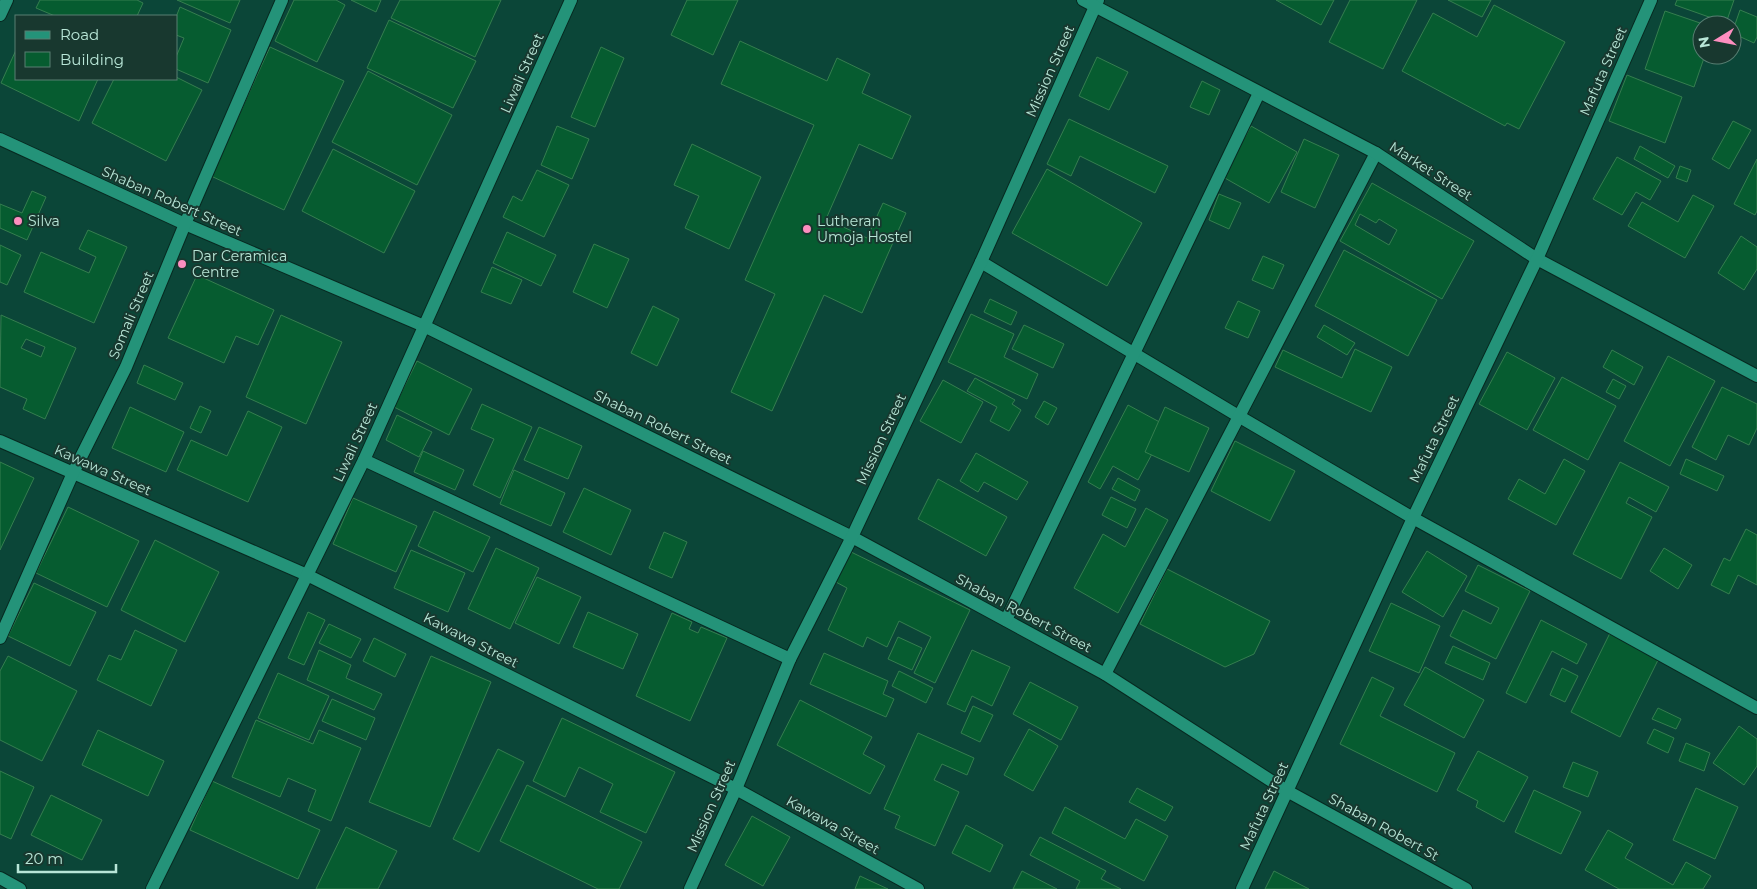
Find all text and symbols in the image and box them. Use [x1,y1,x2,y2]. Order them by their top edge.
legend [15,15,178,80]
north arrow [1692,15,1742,65]
street label: Mission Street [1022,22,1078,120]
street label: Mafuta Street [1575,23,1631,118]
text: Road [60,25,99,44]
street label: Liwali Street [496,30,548,116]
text: N [1694,35,1714,49]
text: Building [60,50,124,69]
street label: Market Street [1386,137,1476,205]
street label: Shaban Robert Street [99,162,245,240]
place label: Silva [28,212,60,230]
place label: Lutheran Umoja Hostel [817,212,912,246]
marker: Silva [12,215,24,227]
marker: Lutheran Umoja Hostel [801,223,813,235]
place label: Dar Ceramica Centre [192,247,287,281]
marker: Dar Ceramica Centre [176,258,188,270]
street label: Somali Street [104,268,158,362]
street label: Shaban Robert Street [591,386,735,468]
street label: Mission Street [852,390,910,488]
street label: Mafuta Street [1405,392,1463,486]
street label: Liwali Street [329,399,381,485]
street label: Kawawa Street [52,441,155,500]
street label: Shaban Robert Street [953,569,1095,657]
street label: Kawawa Street [420,608,522,672]
street label: Mission Street [683,757,739,855]
street label: Mafuta Street [1236,759,1292,853]
street label: Shaban Robert St [1326,789,1443,865]
street label: Kawawa Street [783,792,883,858]
scale bar [18,842,115,874]
text: 20 m [25,849,63,868]

